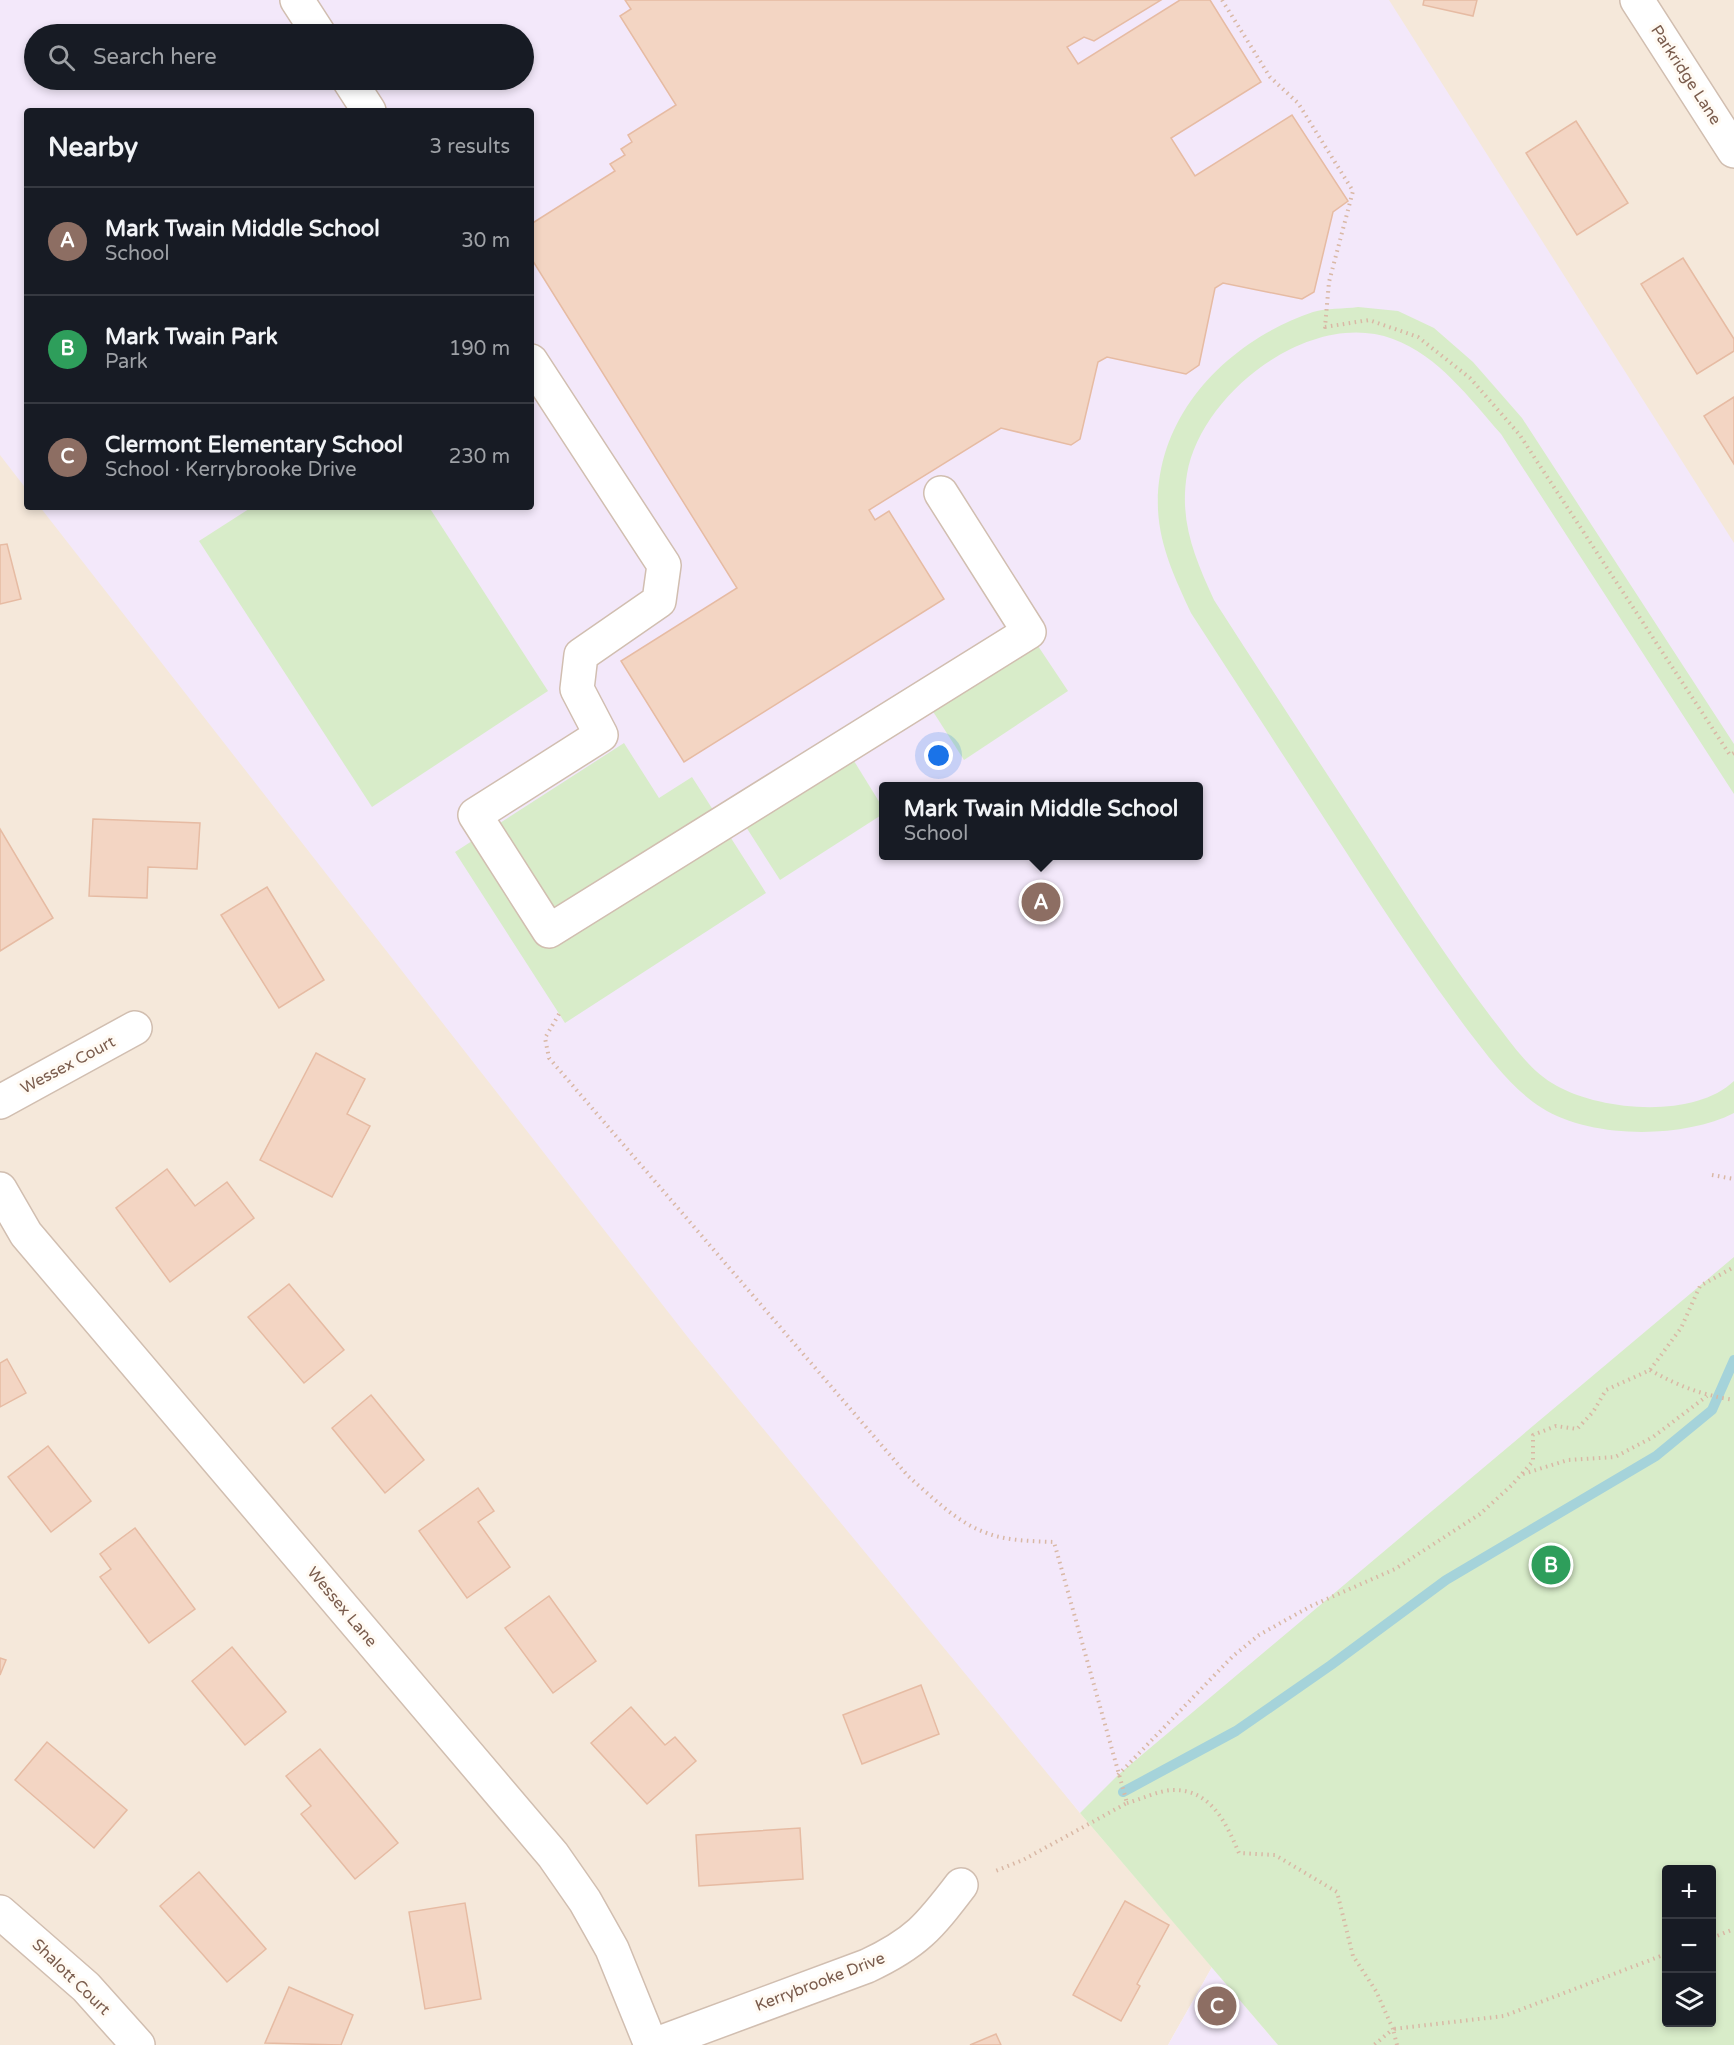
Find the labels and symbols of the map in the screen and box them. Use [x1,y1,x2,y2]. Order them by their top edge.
street label: Parkridge Lane [1646,21,1726,129]
your location [924,741,953,770]
pin: A [1022,880,1060,924]
street label: Wessex Court [17,1032,119,1098]
pin: B [1532,1542,1570,1588]
street label: Wessex Lane [303,1563,381,1651]
street label: Shalott Court [28,1935,114,2019]
street label: Kerrybrooke Drive [752,1948,888,2016]
pin: C [1198,1984,1236,2028]

